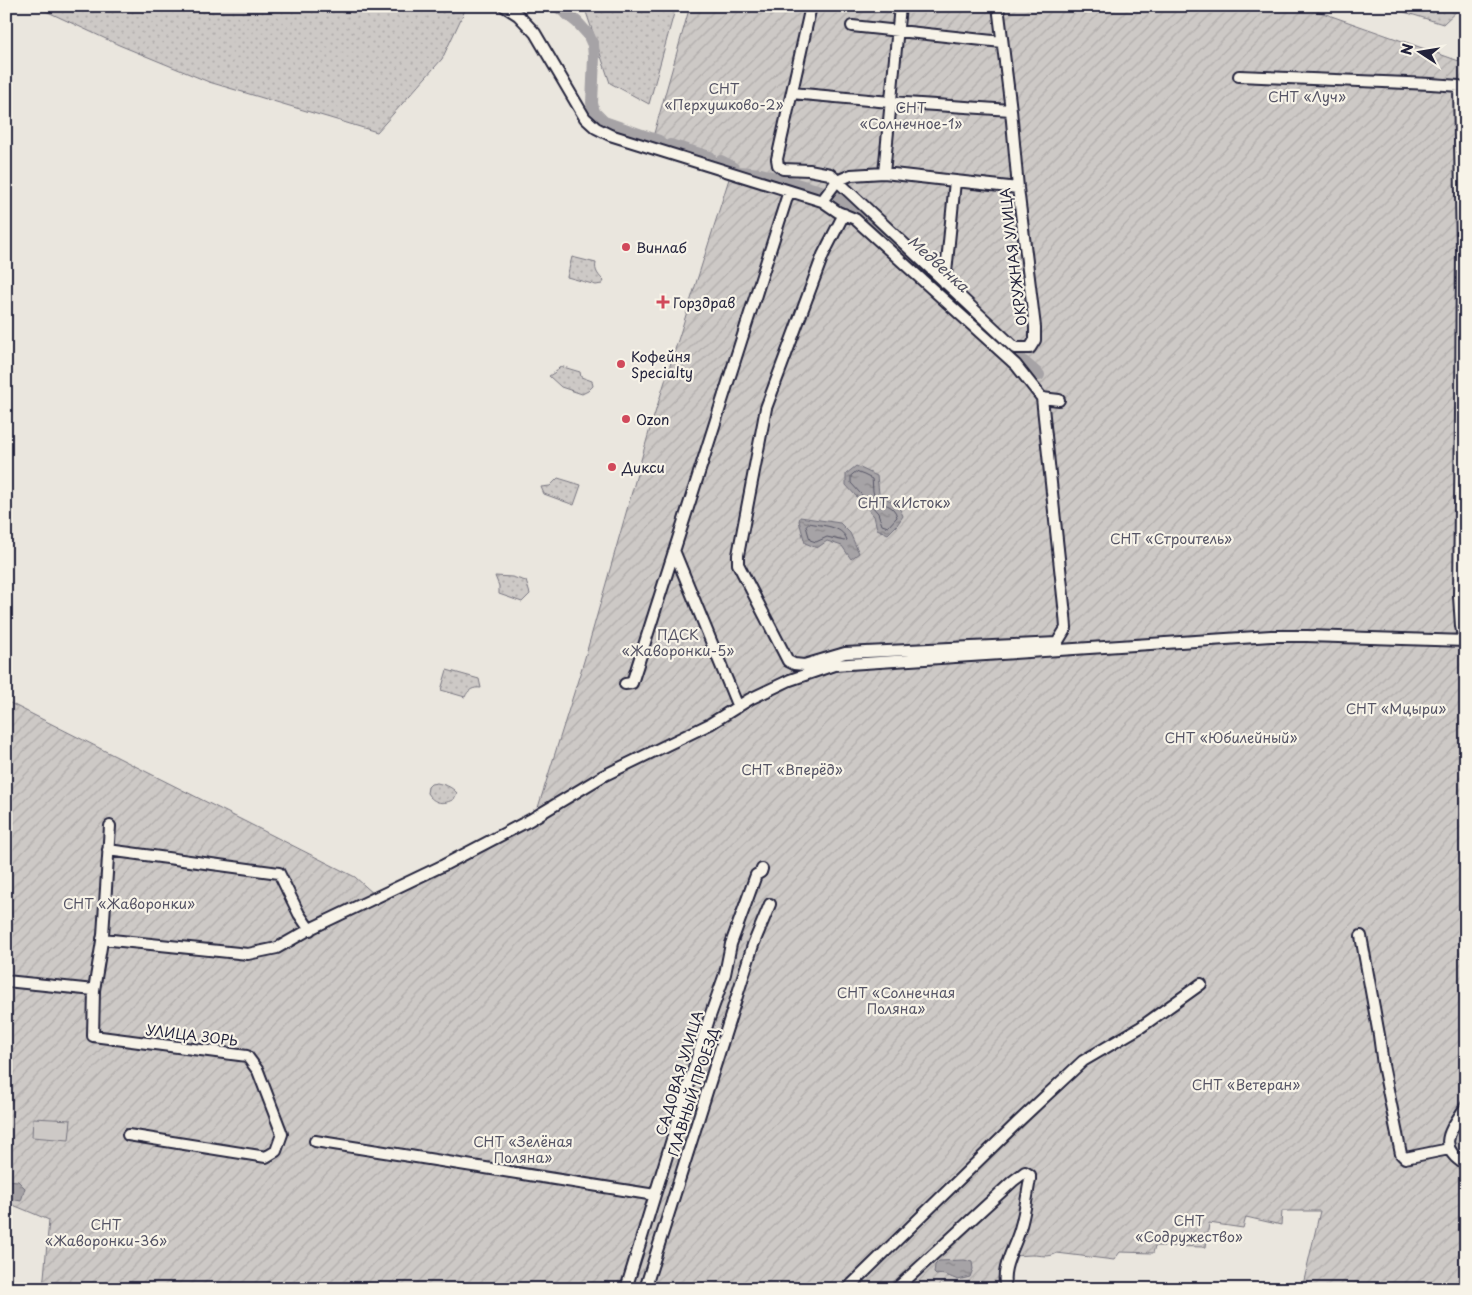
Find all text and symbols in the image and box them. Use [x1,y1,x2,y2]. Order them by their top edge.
north arrow [1394,28,1444,78]
text: N [1395,42,1418,57]
park label: СНТ «Перхушково-2» [664,78,784,115]
park label: СНТ «Луч» [1268,86,1346,107]
park label: СНТ «Солнечное-1» [860,97,962,134]
street label: ОКРУЖНАЯ УЛИЦА [994,186,1032,327]
water label: Медвенка [903,229,975,297]
place label: Винлаб [636,237,687,258]
marker: Винлаб [620,241,632,253]
place label: Горздрав [673,292,735,313]
marker: Горздрав [657,296,669,308]
place label: Кофейня Specialty [631,346,693,383]
marker: Кофейня Specialty [615,358,627,370]
place label: Ozon [636,409,669,430]
marker: Ozon [620,413,632,425]
place label: Дикси [621,457,665,478]
marker: Дикси [606,461,618,473]
park label: СНТ «Исток» [857,492,951,513]
park label: СНТ «Строитель» [1110,528,1232,549]
park label: ПДСК «Жаворонки-5» [622,624,734,661]
park label: СНТ «Мцыри» [1346,698,1446,719]
park label: СНТ «Юбилейный» [1164,727,1298,748]
park label: СНТ «Вперёд» [741,759,843,780]
park label: СНТ «Жаворонки» [63,893,195,914]
park label: СНТ «Солнечная Поляна» [837,982,955,1019]
street label: САДОВАЯ УЛИЦА [650,1008,708,1138]
street label: УЛИЦА ЗОРЬ [145,1019,239,1051]
street label: ГЛАВНЫЙ ПРОЕЗД [662,1025,724,1159]
park label: СНТ «Ветеран» [1192,1074,1300,1095]
park label: СНТ «Зелёная Поляна» [473,1131,573,1168]
park label: СНТ «Содружество» [1135,1210,1243,1247]
park label: СНТ «Жаворонки-36» [45,1214,167,1251]

